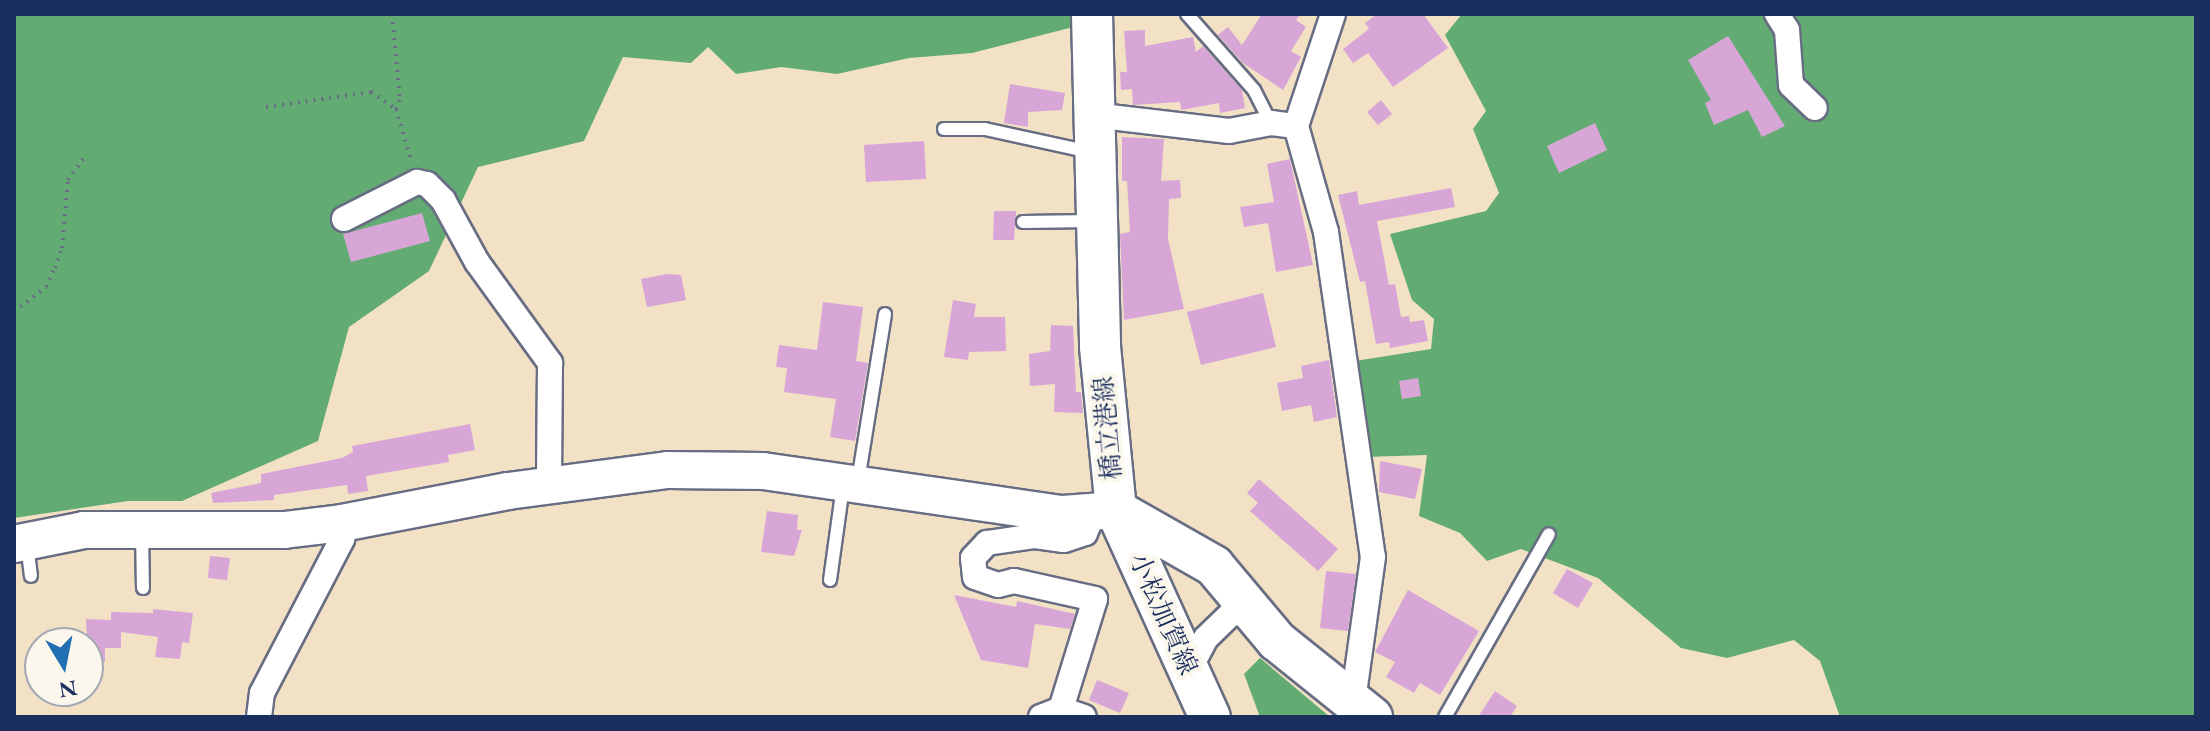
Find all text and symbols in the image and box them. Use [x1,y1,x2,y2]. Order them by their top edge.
street label: 橋立港線 [1088,375,1128,481]
street label: 小松加賀線 [1122,548,1204,680]
north arrow [24,627,104,707]
text: N [57,673,79,705]

